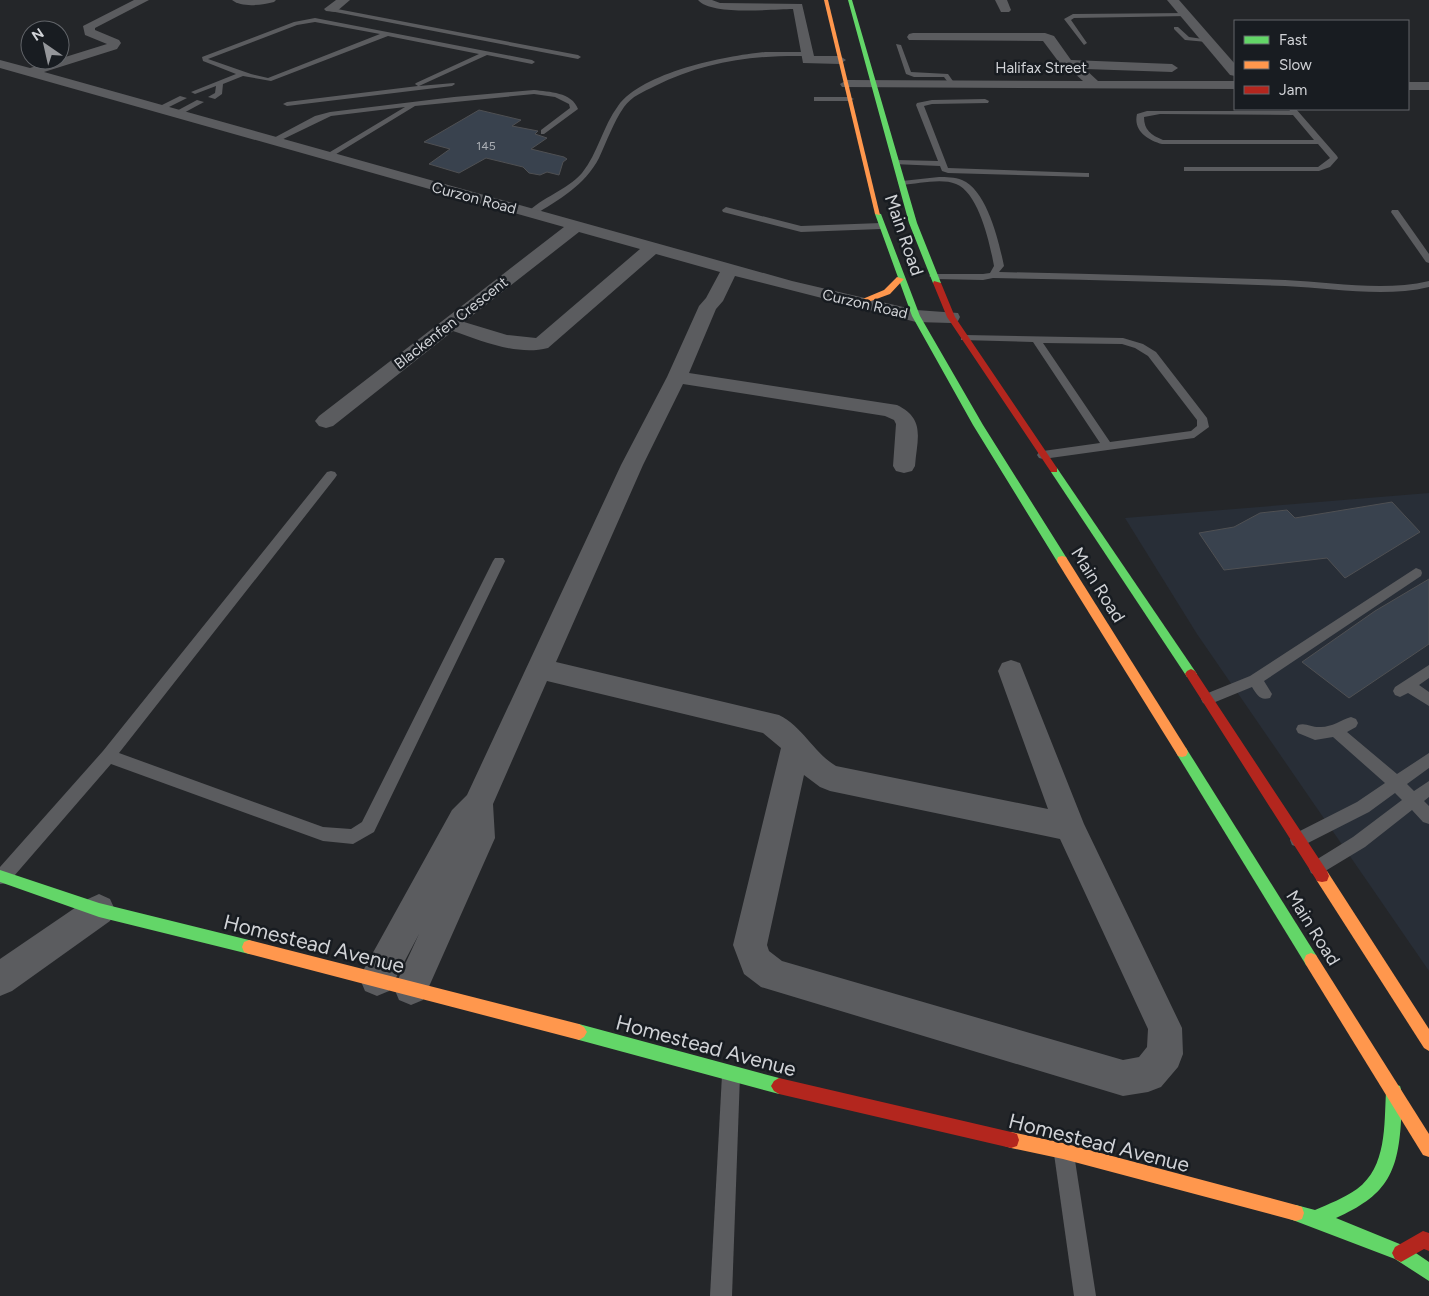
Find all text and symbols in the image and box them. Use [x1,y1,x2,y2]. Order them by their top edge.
north arrow [20,20,70,70]
legend [1234,20,1409,110]
text: N [29,25,47,45]
text: Fast [1279,31,1308,49]
text: Slow [1279,56,1312,74]
street label: Halifax Street [995,59,1087,77]
text: Jam [1279,81,1307,99]
house number: 145 [476,139,496,153]
street label: Curzon Road [430,178,518,218]
street label: Main Road [880,191,928,279]
street label: Blackenfen Crescent [391,273,512,373]
street label: Curzon Road [821,285,909,323]
street label: Main Road [1066,543,1130,627]
street label: Main Road [1281,886,1345,970]
street label: Homestead Avenue [221,909,407,978]
street label: Homestead Avenue [613,1009,799,1082]
street label: Homestead Avenue [1006,1108,1192,1177]

